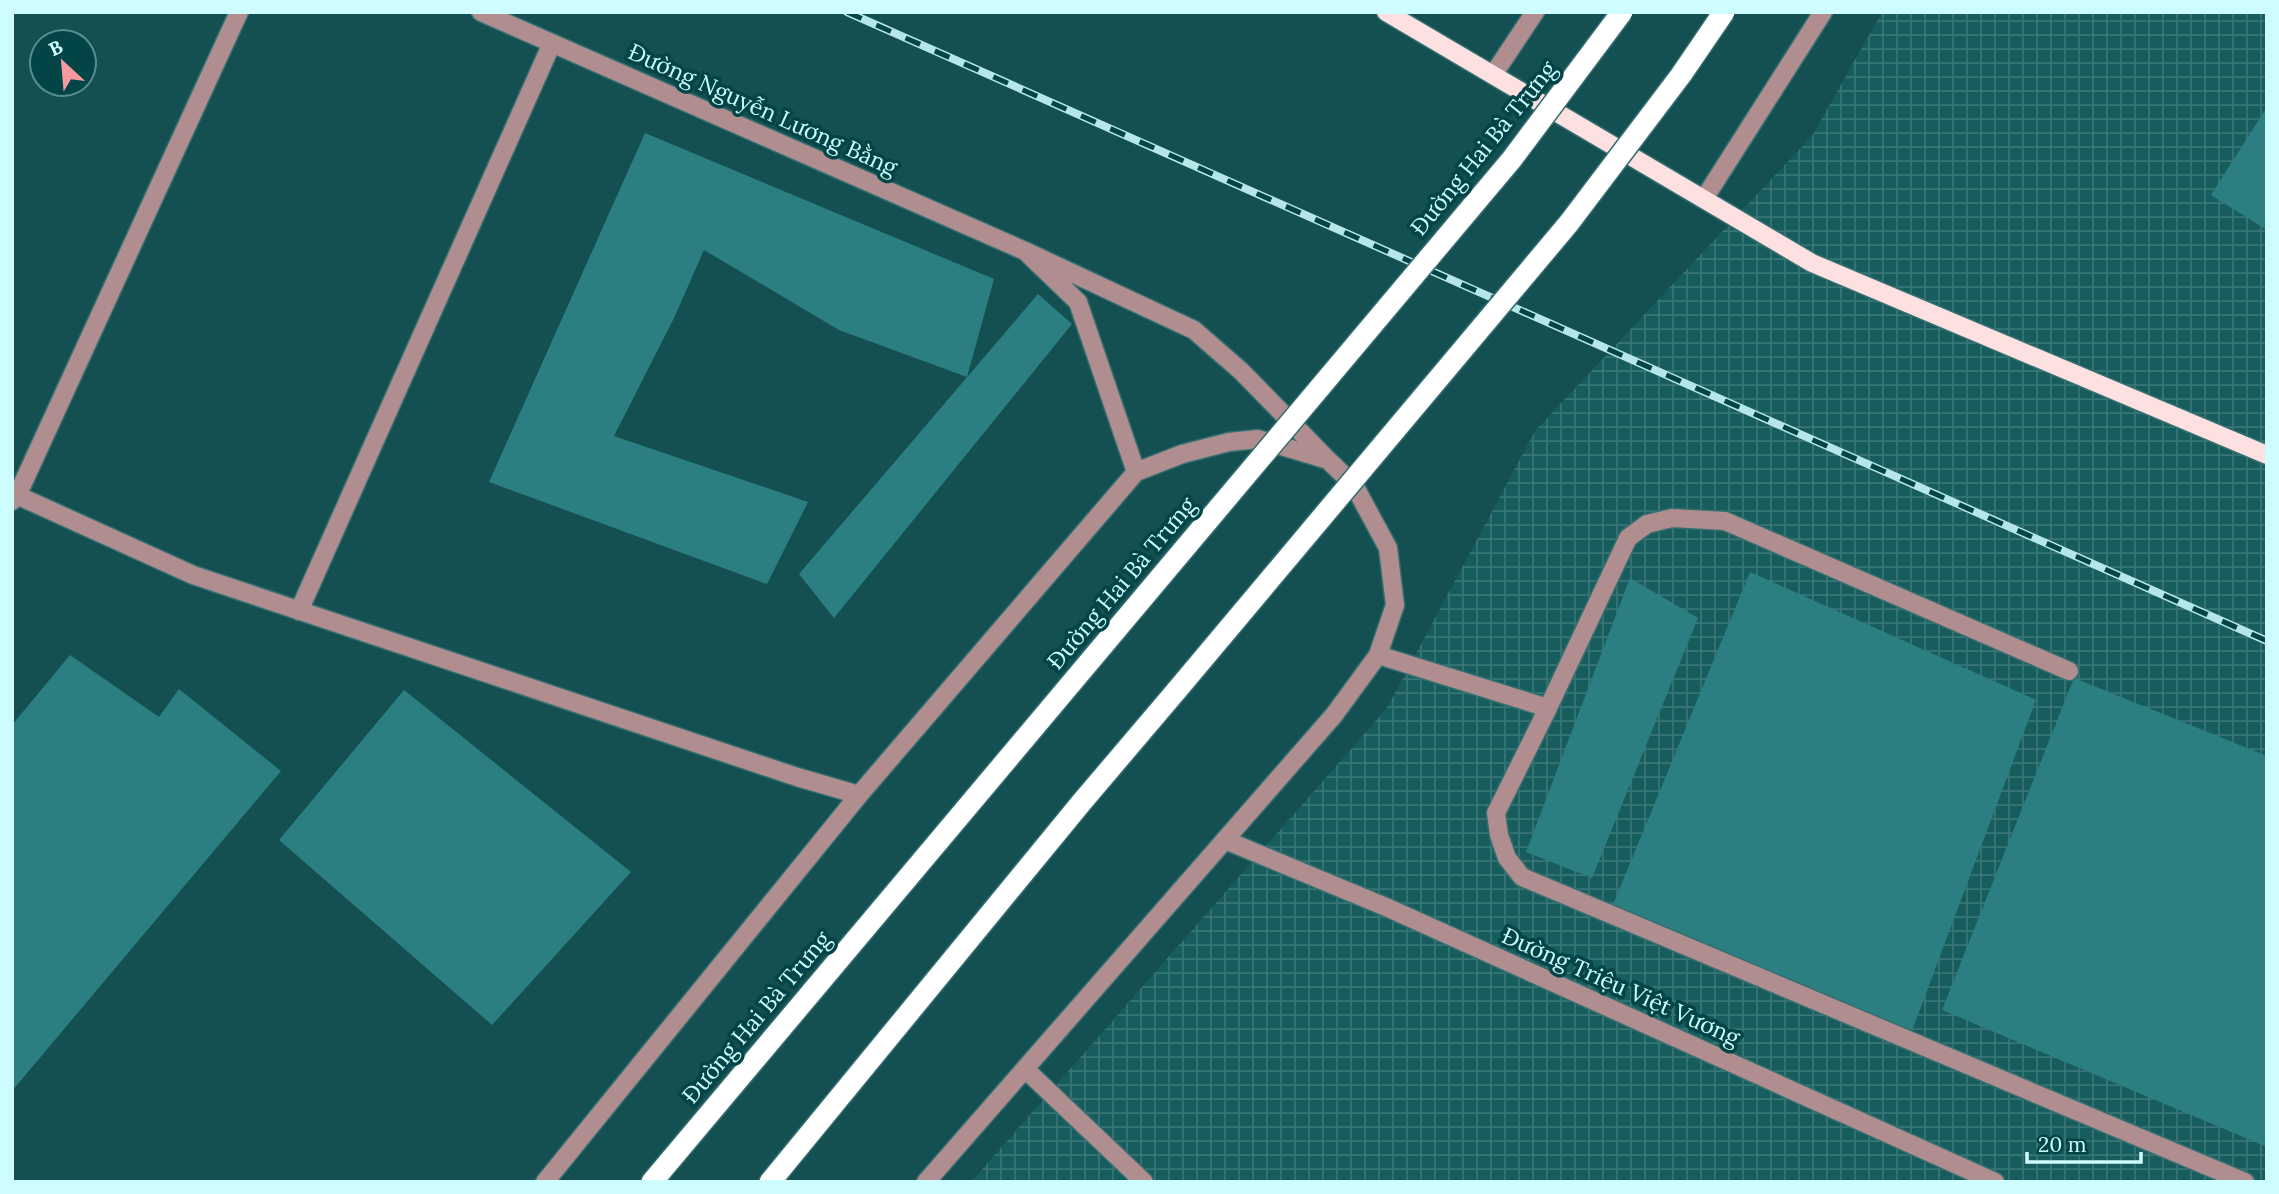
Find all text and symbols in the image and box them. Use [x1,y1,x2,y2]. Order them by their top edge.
north arrow [28,28,98,98]
text: B [45,34,67,61]
street label: Đường Nguyễn Lương Bằng [624,36,903,182]
street label: Đường Hai Bà Trưng [1404,54,1563,241]
street label: Đường Hai Bà Trưng [1040,490,1202,675]
street label: Đường Triệu Việt Vương [1497,920,1746,1052]
street label: Đường Hai Bà Trưng [675,924,837,1109]
scale bar [2027,1120,2141,1164]
text: 20 m [2038,1131,2087,1158]

